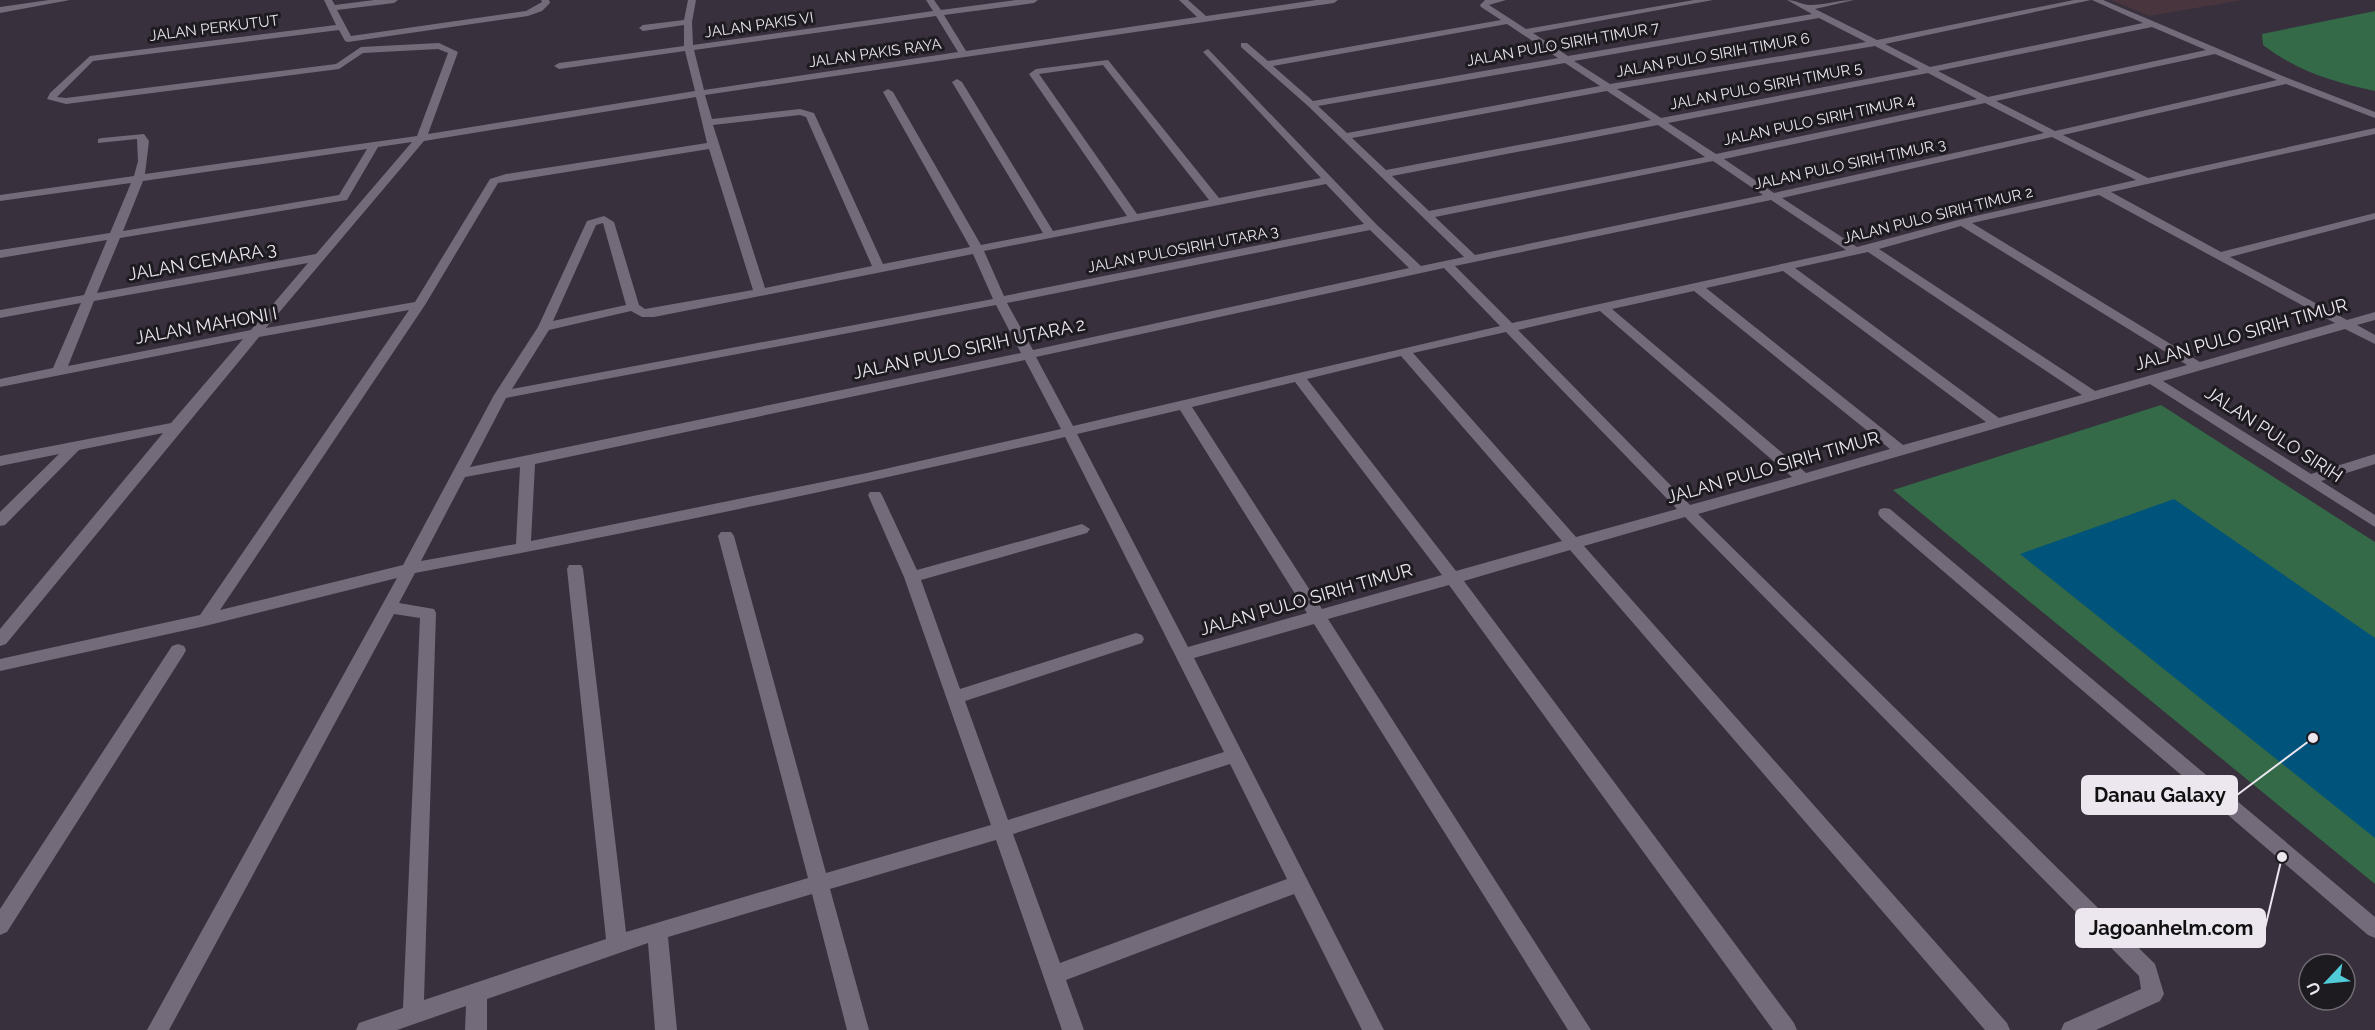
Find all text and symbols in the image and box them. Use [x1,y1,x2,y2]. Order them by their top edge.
street label: JALAN PAKIS VI [703,8,815,42]
street label: JALAN PERKUTUT [148,11,280,45]
street label: JALAN PULO SIRIH TIMUR 7 [1465,18,1661,70]
street label: JALAN PULO SIRIH TIMUR 6 [1615,29,1811,81]
street label: JALAN PAKIS RAYA [807,35,943,71]
street label: JALAN PULO SIRIH TIMUR 5 [1668,59,1864,113]
street label: JALAN PULO SIRIH TIMUR 4 [1722,91,1916,149]
street label: JALAN PULO SIRIH TIMUR 3 [1753,135,1947,193]
street label: JALAN PULO SIRIH TIMUR 2 [1841,183,2035,247]
street label: JALAN PULOSIRIH UTARA 3 [1086,222,1280,276]
street label: JALAN CEMARA 3 [126,238,278,284]
street label: JALAN PULO SIRIH TIMUR [2132,294,2350,374]
street label: JALAN MAHONI I [133,302,279,348]
street label: JALAN PULO SIRIH UTARA 2 [851,313,1087,383]
street label: JALAN PULO SIRIH [2201,382,2347,486]
street label: JALAN PULO SIRIH TIMUR [1664,427,1882,507]
street label: JALAN PULO SIRIH TIMUR [1197,559,1415,639]
callout: Danau Galaxy [2082,776,2237,814]
text: Danau Galaxy [2094,783,2226,807]
callout: Jagoanhelm.com [2076,909,2265,947]
text: Jagoanhelm.com [2089,916,2253,940]
north arrow [2297,952,2357,1012]
text: U [2303,979,2325,998]

